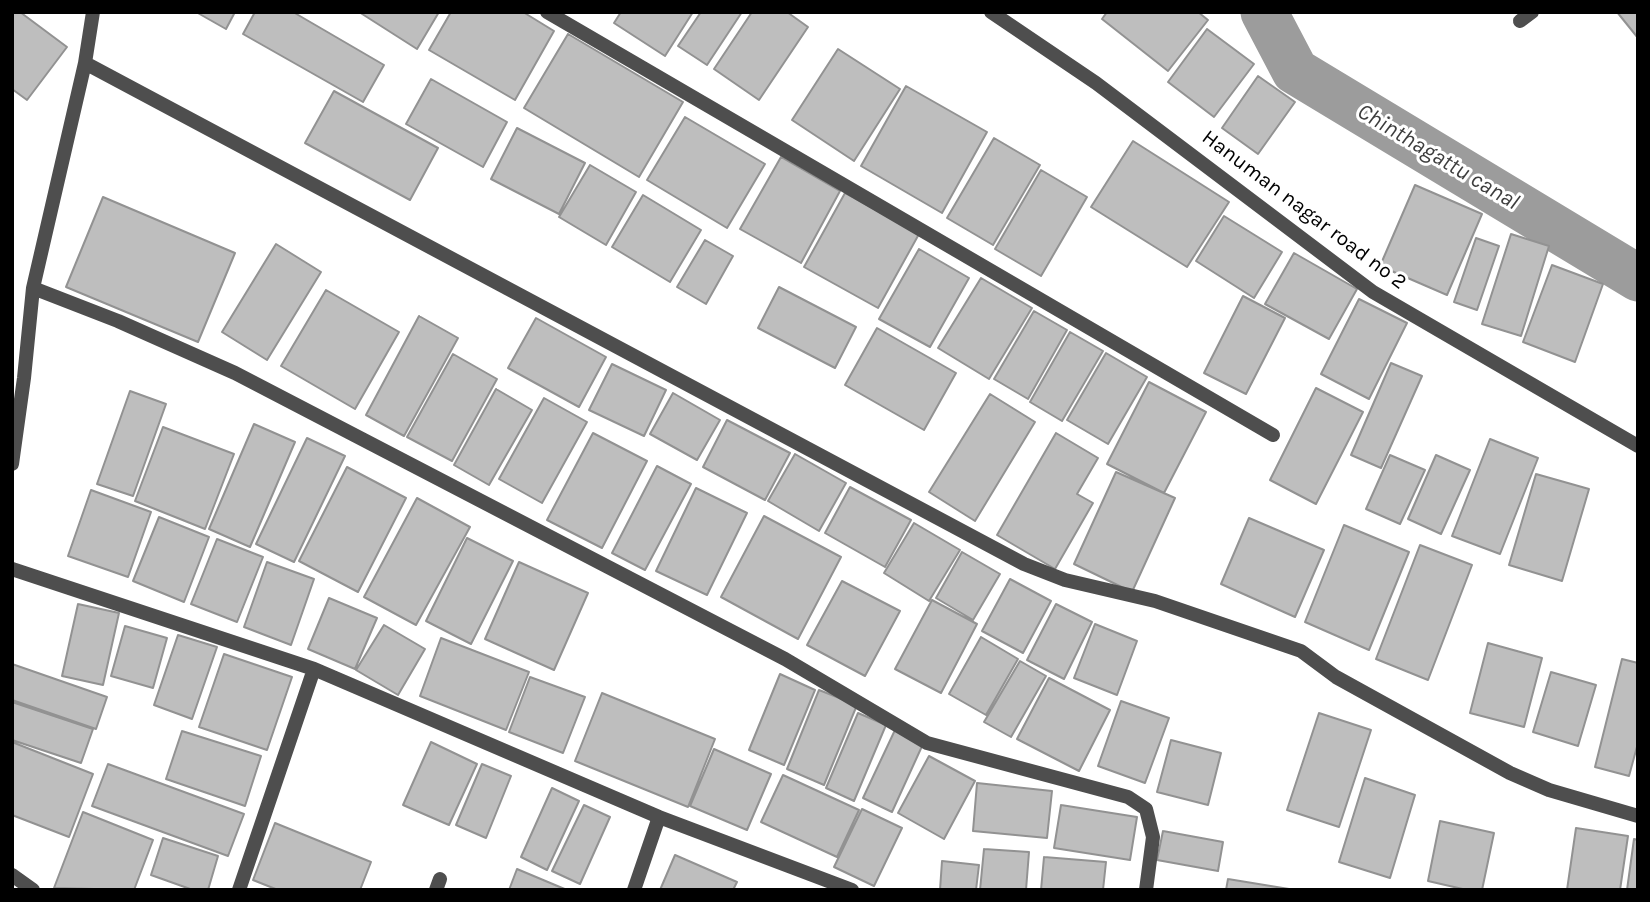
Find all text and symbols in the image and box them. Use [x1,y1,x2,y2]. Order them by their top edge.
water label: Chinthagattu canal [1352,98,1524,216]
street label: Hanuman nagar road no 2 [1197,125,1411,295]

